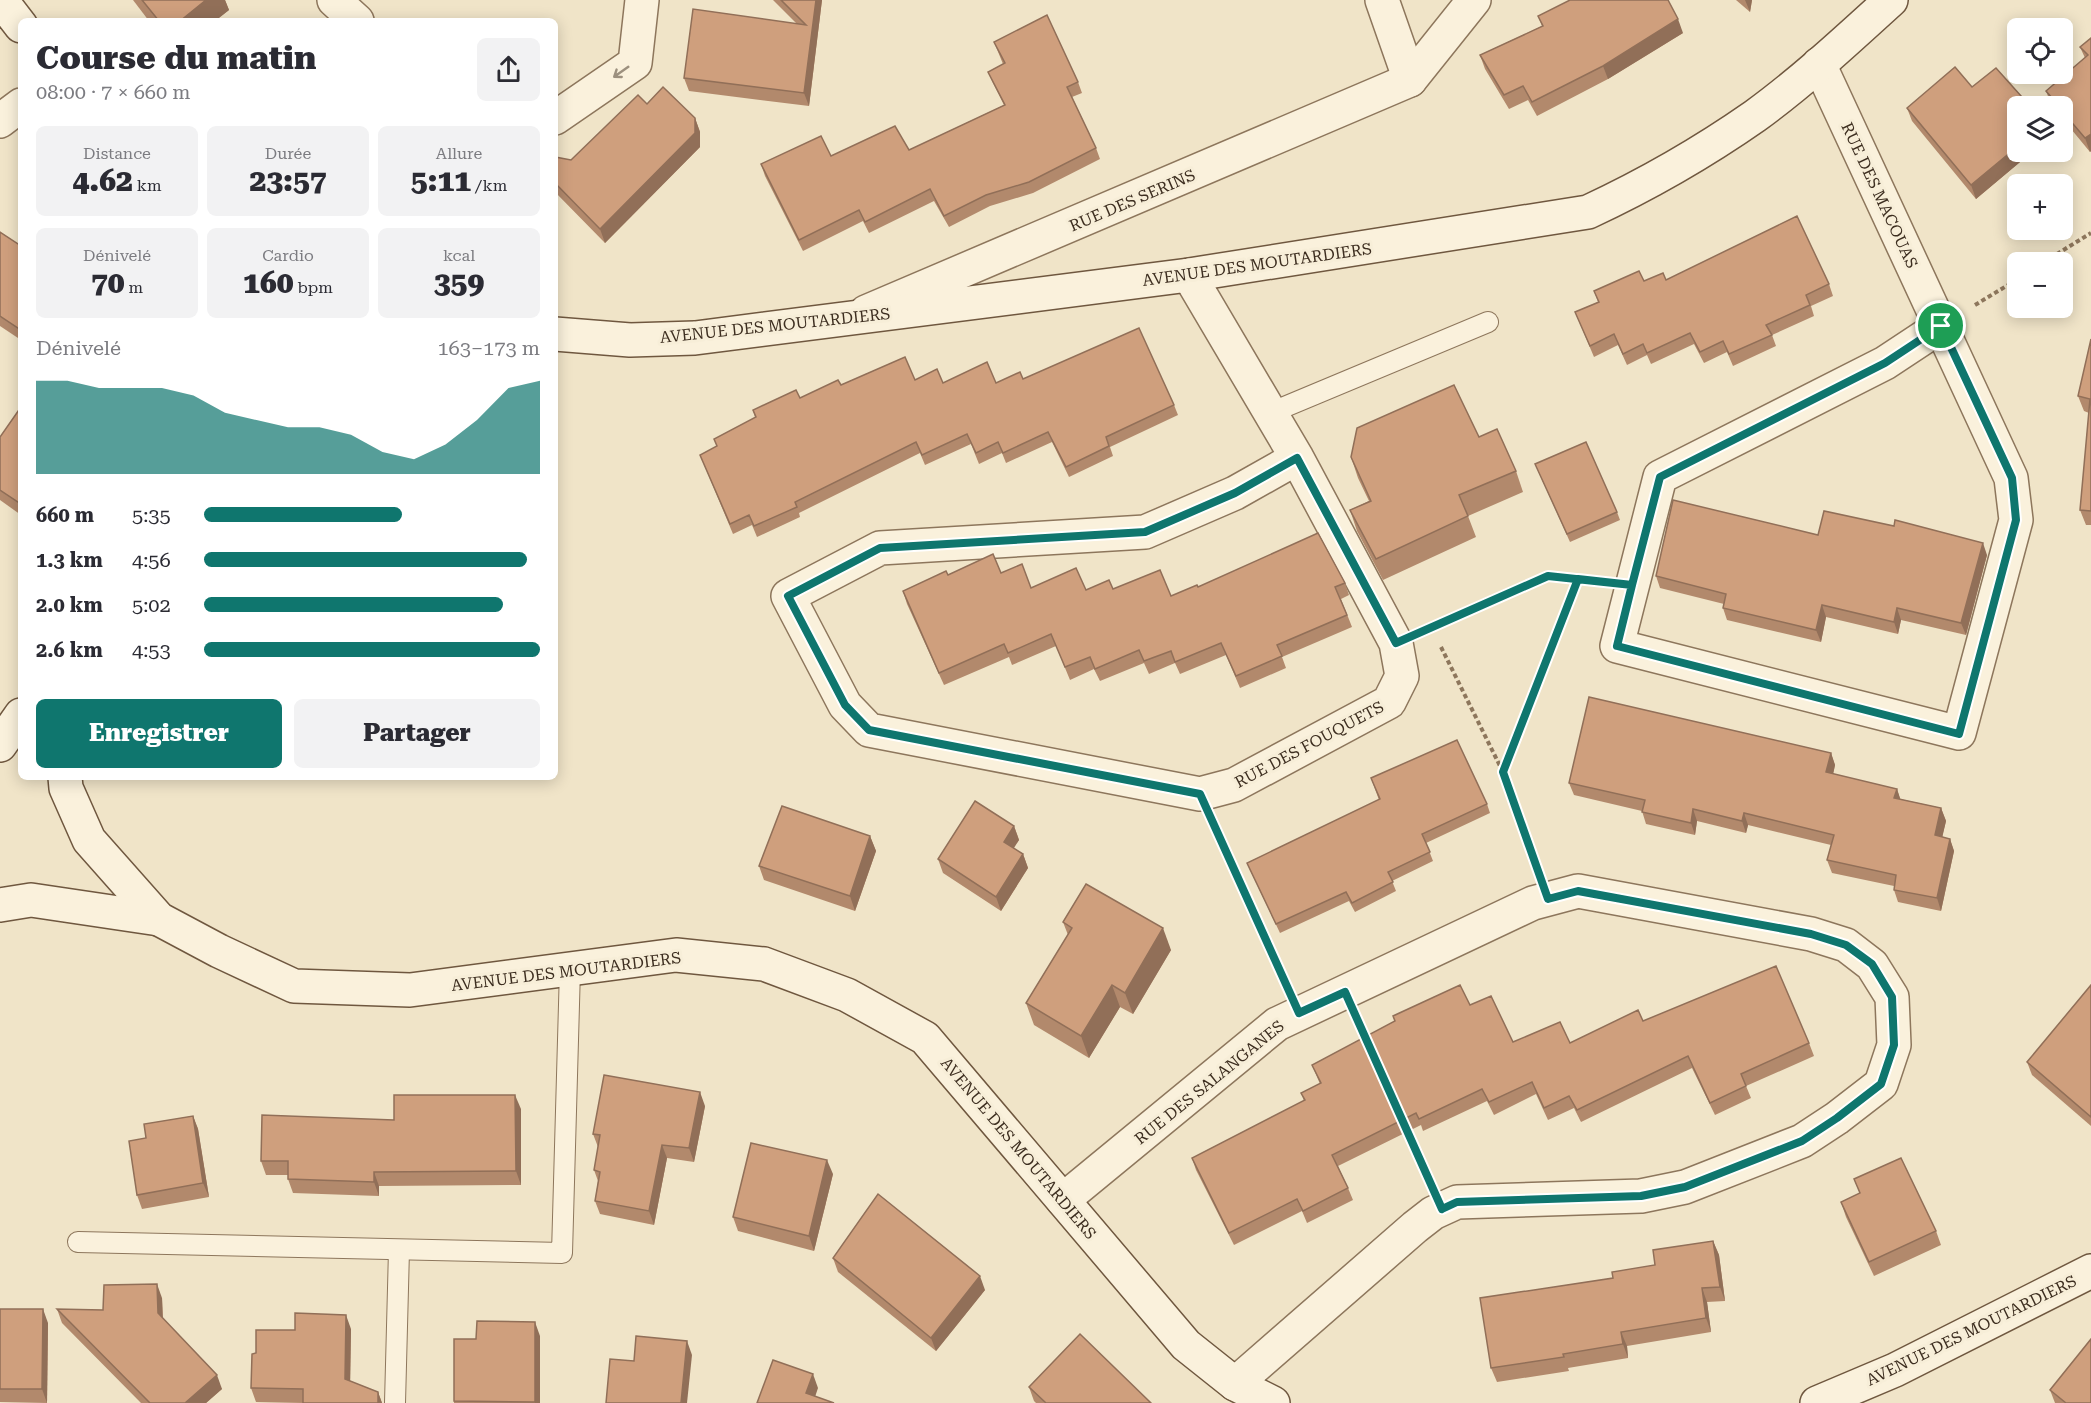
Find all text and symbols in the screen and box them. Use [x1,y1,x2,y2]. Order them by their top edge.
map controls [2007,18,2073,318]
button: locate [2007,18,2073,84]
text: Course du matin [36,38,316,77]
button: share [477,38,540,101]
one-way arrow [614,66,630,78]
text: 08:00 · 7 × 660 m [36,80,191,104]
button: layers [2007,96,2073,162]
street label: RUE DES MACOUAS [1837,119,1922,271]
text: Distance [83,144,151,163]
text: Durée [265,144,311,163]
text: Allure [436,144,482,163]
text: 4.62 [72,163,133,198]
text: 23:57 [249,163,327,198]
text: 5:11 [411,163,471,198]
street label: RUE DES SERINS [1066,165,1198,236]
button: + [2007,174,2073,240]
text: km [133,176,162,195]
text: /km [471,176,507,195]
street label: AVENUE DES MOUTARDIERS [1141,239,1373,290]
text: Dénivelé [83,246,151,265]
text: Cardio [262,246,314,265]
text: kcal [443,246,475,265]
button: − [2007,252,2073,318]
text: 70 [91,265,124,300]
text: 160 [243,265,293,300]
text: 359 [434,265,484,300]
text: m [124,278,143,297]
text: bpm [293,278,333,297]
pin [1915,300,1966,351]
street label: AVENUE DES MOUTARDIERS [659,304,891,347]
icon: arrive [1924,309,1957,342]
text: Dénivelé [36,336,121,360]
text: 163–173 m [437,336,540,360]
text: 660 m [36,503,94,527]
text: 5:35 [132,503,171,527]
text: 1.3 km [36,548,103,572]
text: 4:56 [132,548,171,572]
text: 2.0 km [36,593,103,617]
text: 5:02 [132,593,171,617]
text: 2.6 km [36,638,103,662]
text: 4:53 [132,638,171,662]
street label: RUE DES FOUQUETS [1232,697,1387,792]
button: Enregistrer [36,699,282,768]
button: Partager [294,699,540,768]
street label: AVENUE DES MOUTARDIERS [450,948,682,995]
street label: RUE DES SALANGANES [1131,1016,1288,1148]
street label: AVENUE DES MOUTARDIERS [937,1054,1100,1243]
street label: AVENUE DES MOUTARDIERS [1863,1271,2079,1390]

